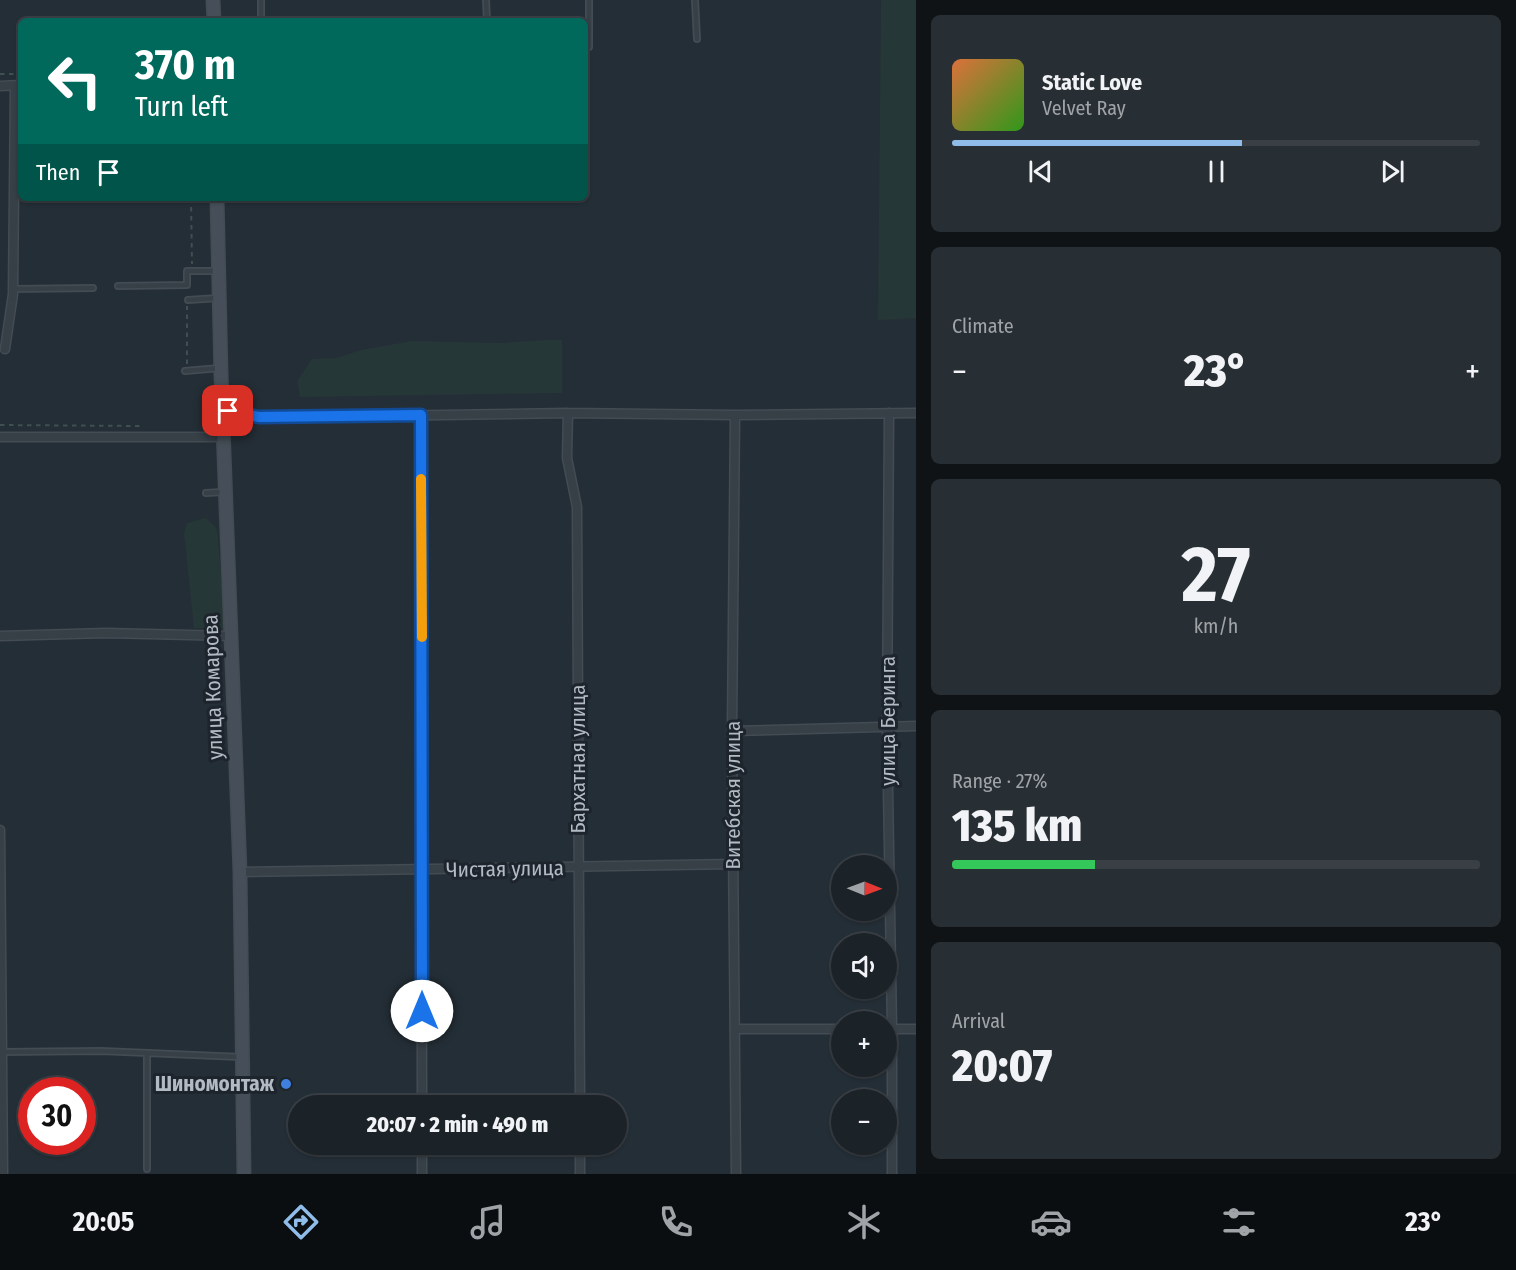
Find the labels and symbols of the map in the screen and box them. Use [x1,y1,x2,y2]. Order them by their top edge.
pin [202,385,253,436]
street label: улица Комарова [197,614,229,760]
street label: улица Беринга [875,656,901,786]
street label: Бархатная улица [565,684,591,834]
street label: Витебская улица [720,721,746,869]
street label: Чистая улица [446,855,564,883]
north arrow [831,855,897,921]
position arrow [390,979,454,1043]
place label: Шиномонтаж [155,1071,275,1097]
speed limit sign: 30 [18,1077,96,1155]
marker: Шиномонтаж [279,1077,293,1091]

